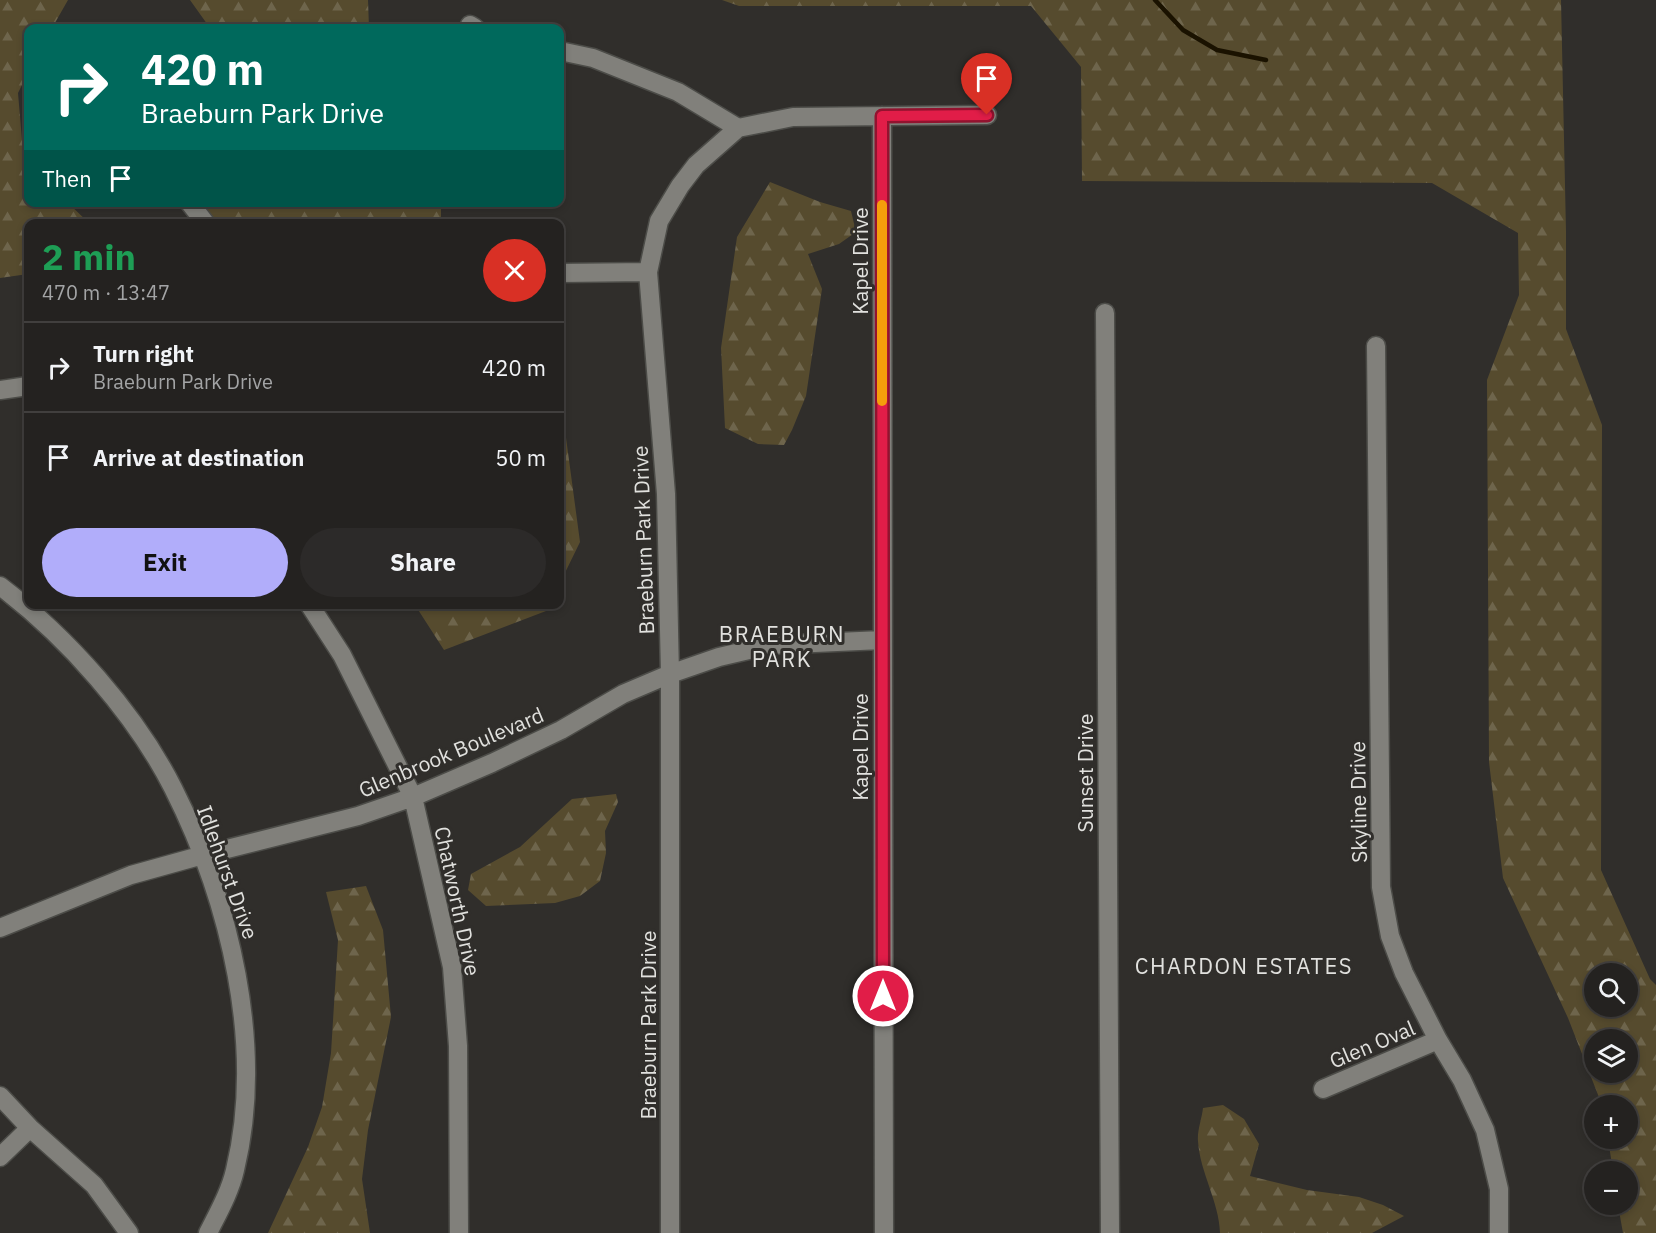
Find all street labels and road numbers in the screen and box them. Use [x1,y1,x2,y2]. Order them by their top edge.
street label: Kapel Drive [846,207,874,315]
street label: Braeburn Park Drive [626,445,660,635]
street label: Kapel Drive [846,693,874,801]
street label: Glenbrook Boulevard [354,700,548,804]
street label: Sunset Drive [1071,714,1099,832]
street label: Skyline Drive [1343,741,1373,863]
street label: Idlehurst Drive [191,801,265,943]
street label: Chatworth Drive [428,824,488,978]
street label: Braeburn Park Drive [634,931,662,1119]
street label: Glen Oval [1325,1013,1419,1075]

